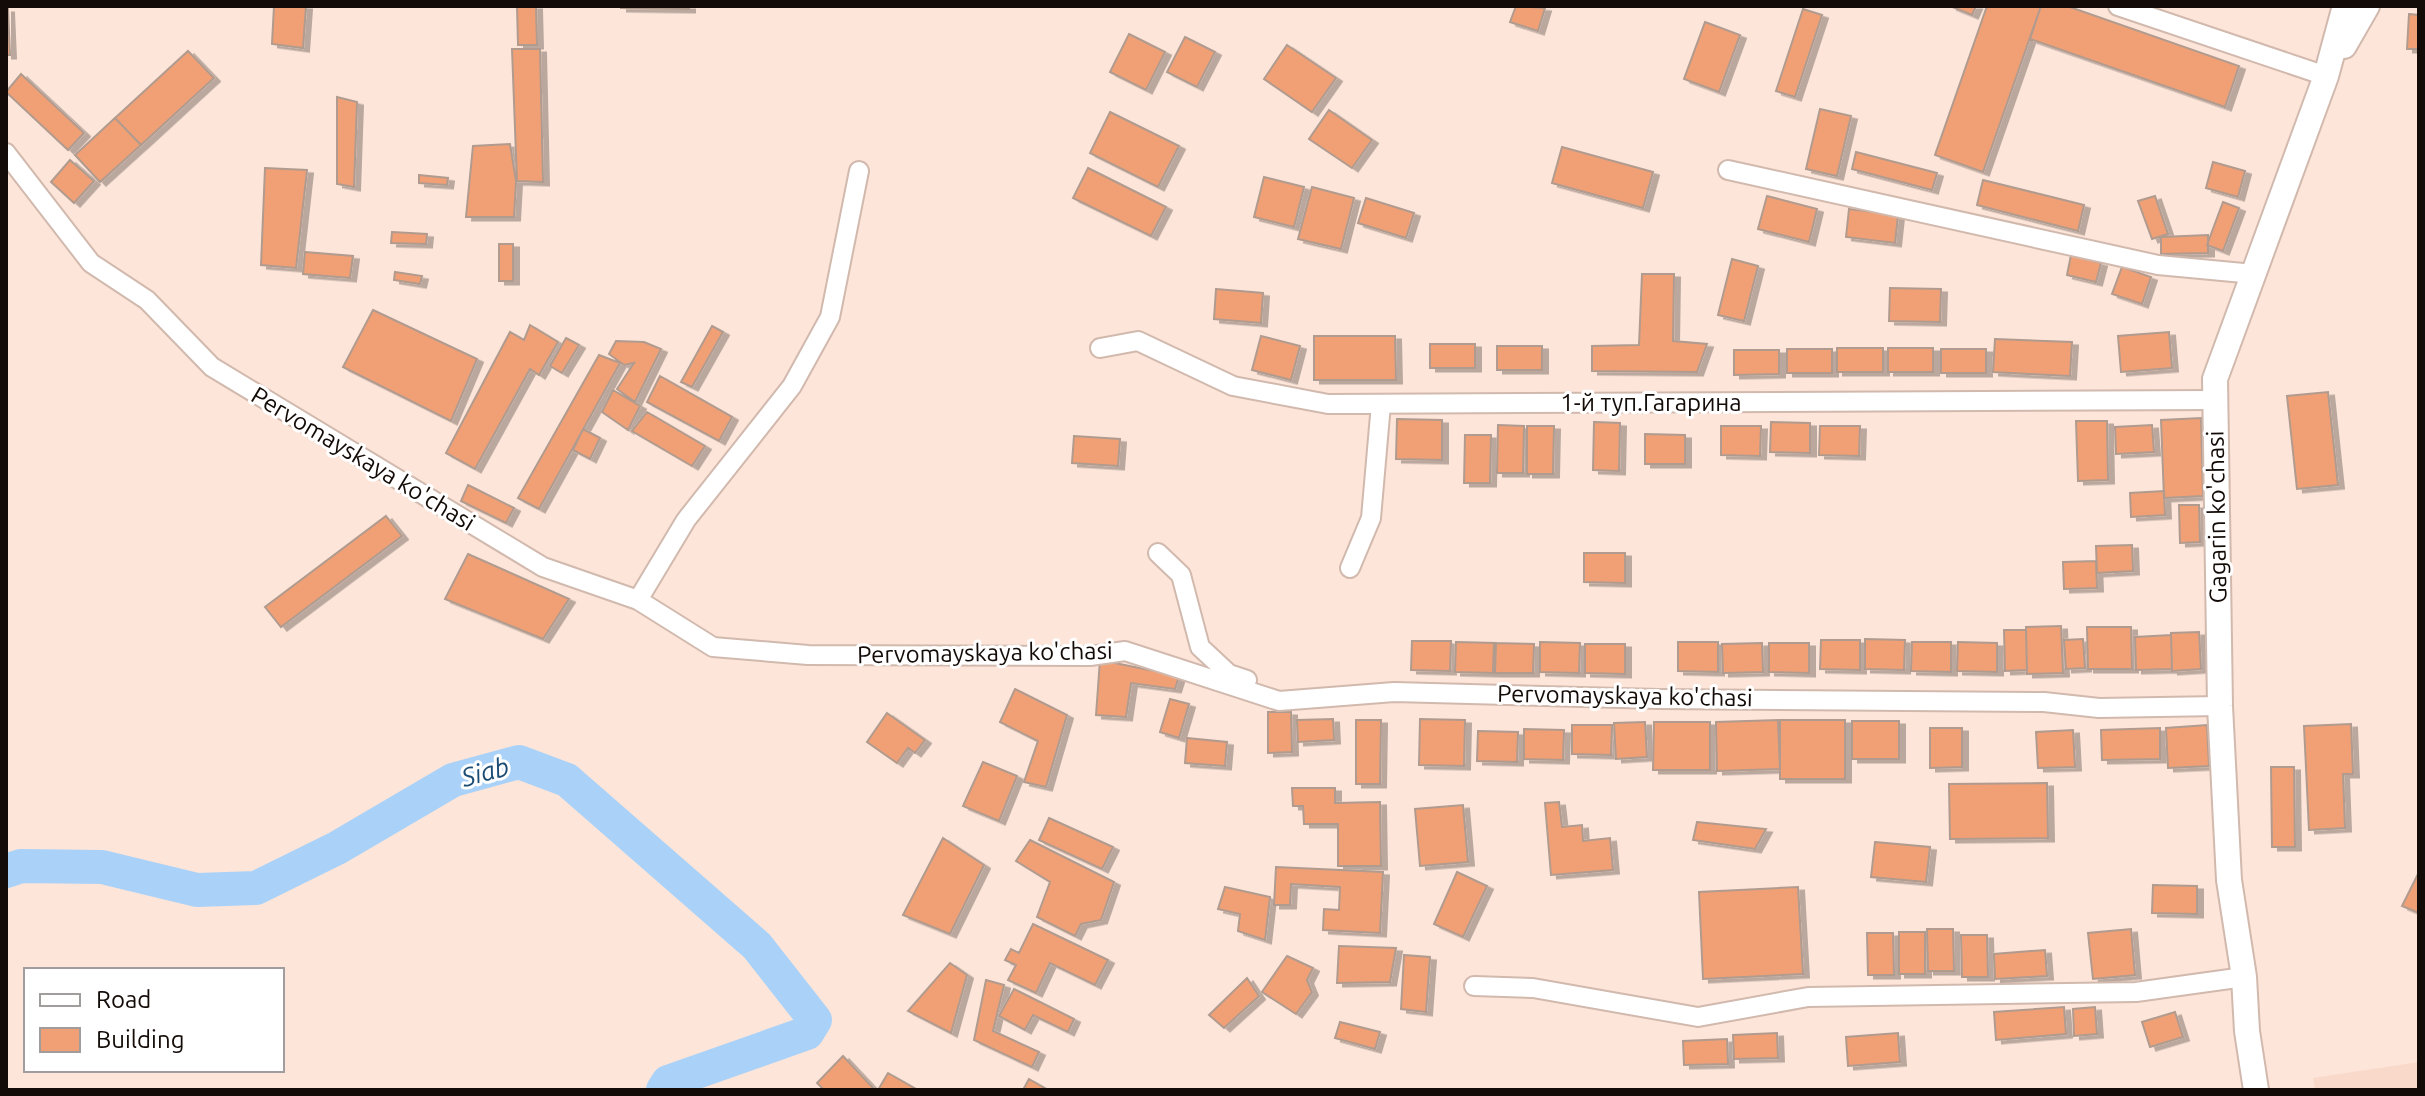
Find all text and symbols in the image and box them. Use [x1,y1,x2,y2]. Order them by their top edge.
street label: Pervomayskaya ko'chasi [247,381,480,536]
street label: 1-й туп.Гагарина [1560,389,1742,416]
street label: Gagarin ko'chasi [2201,430,2232,604]
street label: Pervomayskaya ko'chasi [857,637,1113,668]
street label: Pervomayskaya ko'chasi [1497,680,1753,711]
water label: Siab [457,751,512,792]
legend [24,968,284,1072]
text: Road [96,986,151,1013]
text: Building [96,1026,184,1053]

